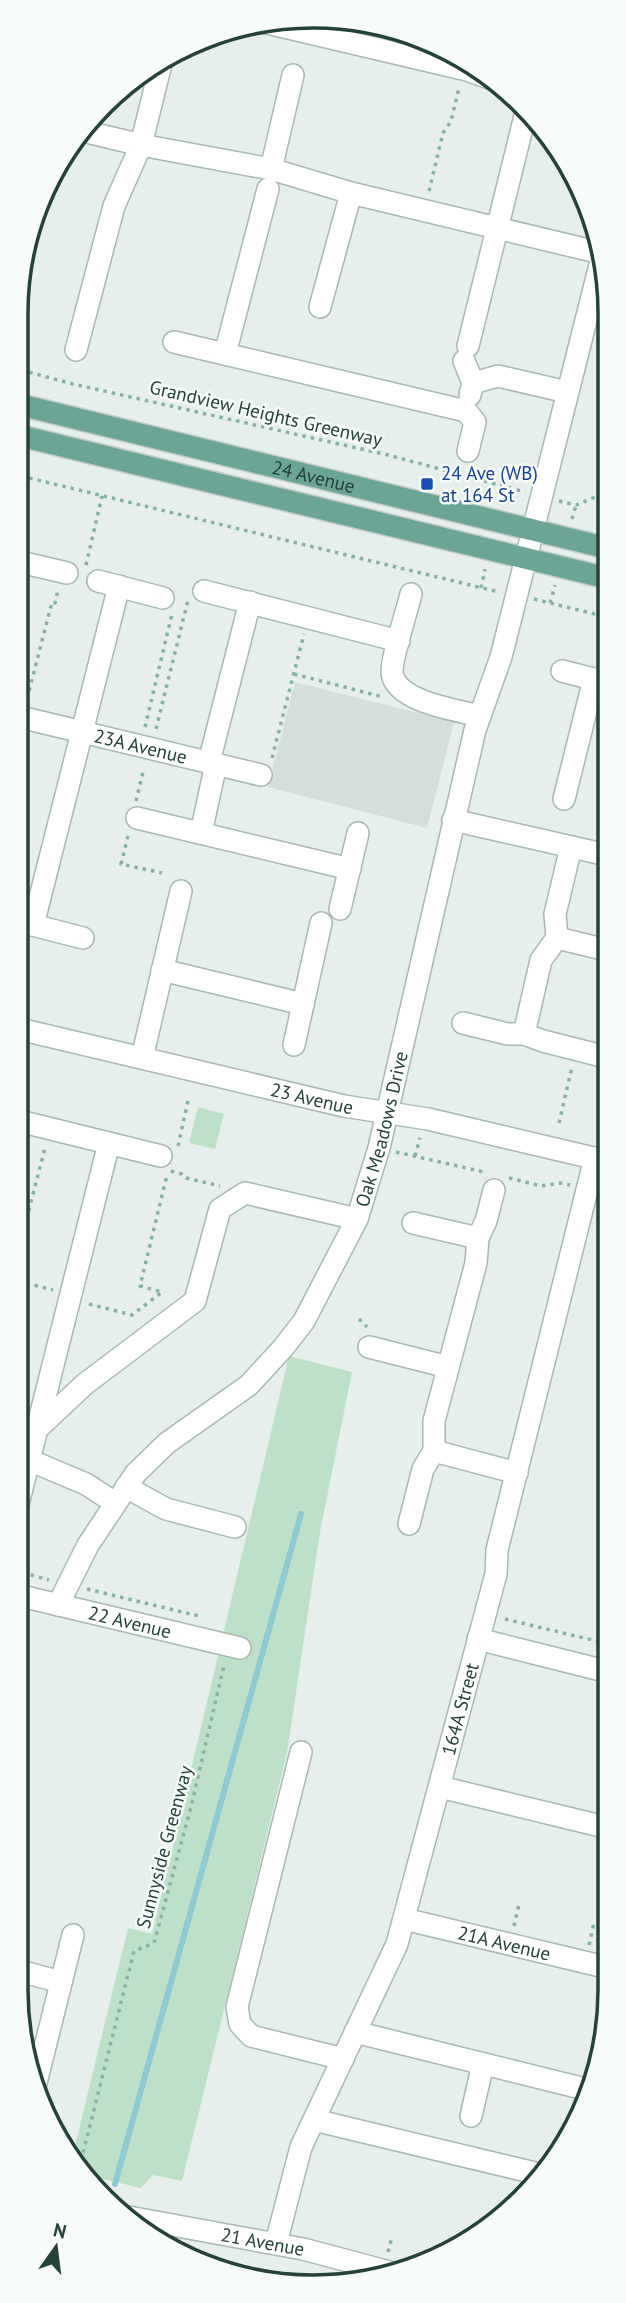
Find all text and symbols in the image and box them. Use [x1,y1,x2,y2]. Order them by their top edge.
street label: Grandview Heights Greenway [147,375,385,451]
street label: 24 Avenue [269,455,357,498]
place label: 24 Ave (WB) at 164 St [441,461,538,507]
marker: 24 Ave (WB) at 164 St [419,476,435,492]
street label: 23A Avenue [92,723,190,769]
street label: Oak Meadows Drive [349,1049,413,1210]
street label: 23 Avenue [268,1077,355,1119]
street label: 22 Avenue [86,1600,174,1643]
street label: 164A Street [436,1659,484,1758]
street label: Sunnyside Greenway [131,1763,197,1931]
street label: 21A Avenue [455,1920,553,1966]
north arrow [21,2212,91,2282]
text: N [51,2217,69,2244]
street label: 21 Avenue [219,2222,307,2261]

